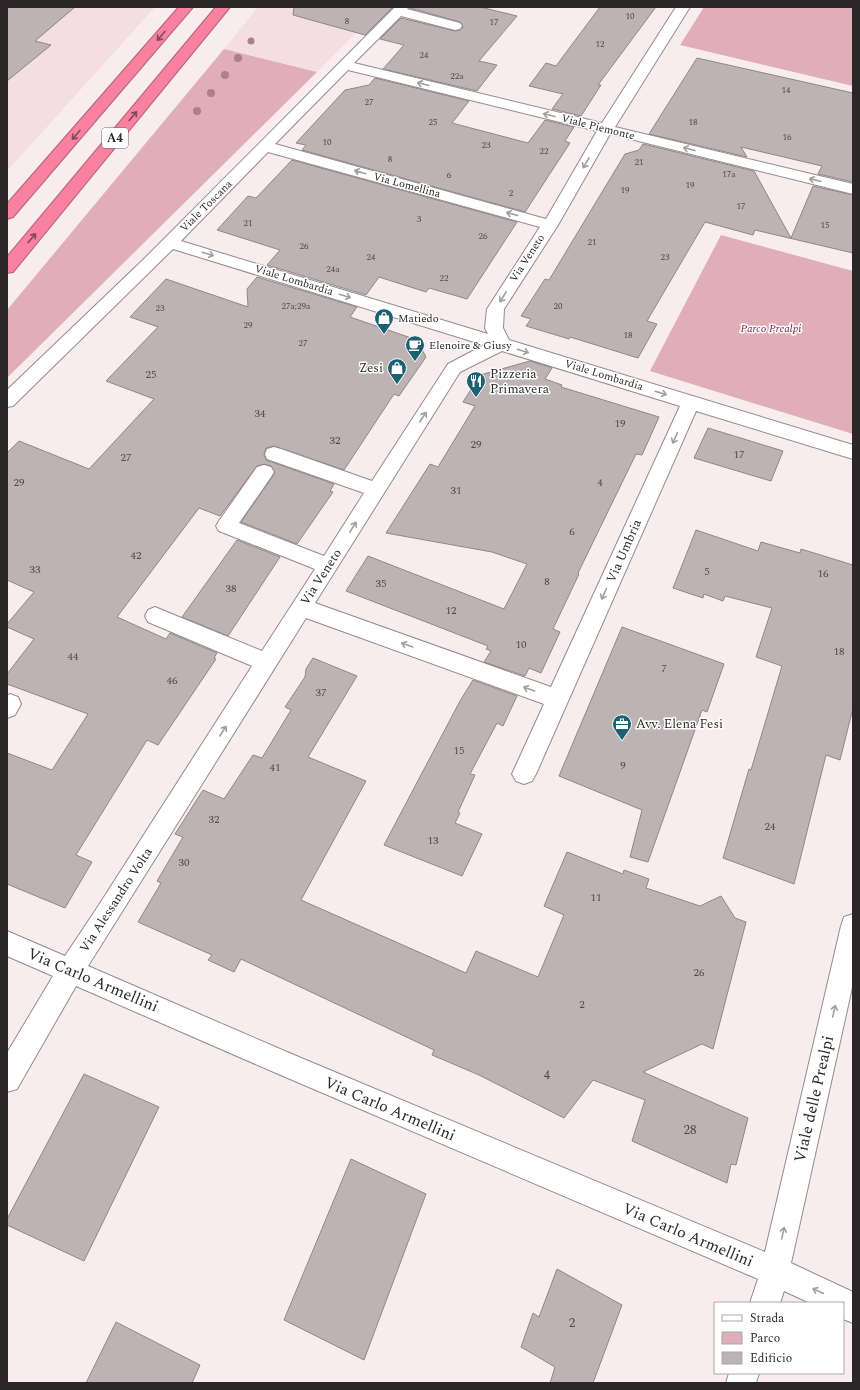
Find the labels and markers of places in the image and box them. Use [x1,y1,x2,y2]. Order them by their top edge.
shop icon: Matiedo [373,307,395,335]
place label: Matiedo [398,310,439,327]
cafe icon: Elenoire & Giusy [404,334,426,362]
place label: Elenoire & Giusy [429,337,512,354]
shop icon: Zesi [386,357,408,385]
place label: Zesi [359,358,383,378]
place label: Pizzeria Primavera [490,364,550,399]
restaurant icon: Pizzeria Primavera [465,370,487,398]
office icon: Avv. Elena Fesi [611,713,633,741]
place label: Avv. Elena Fesi [636,714,723,734]

